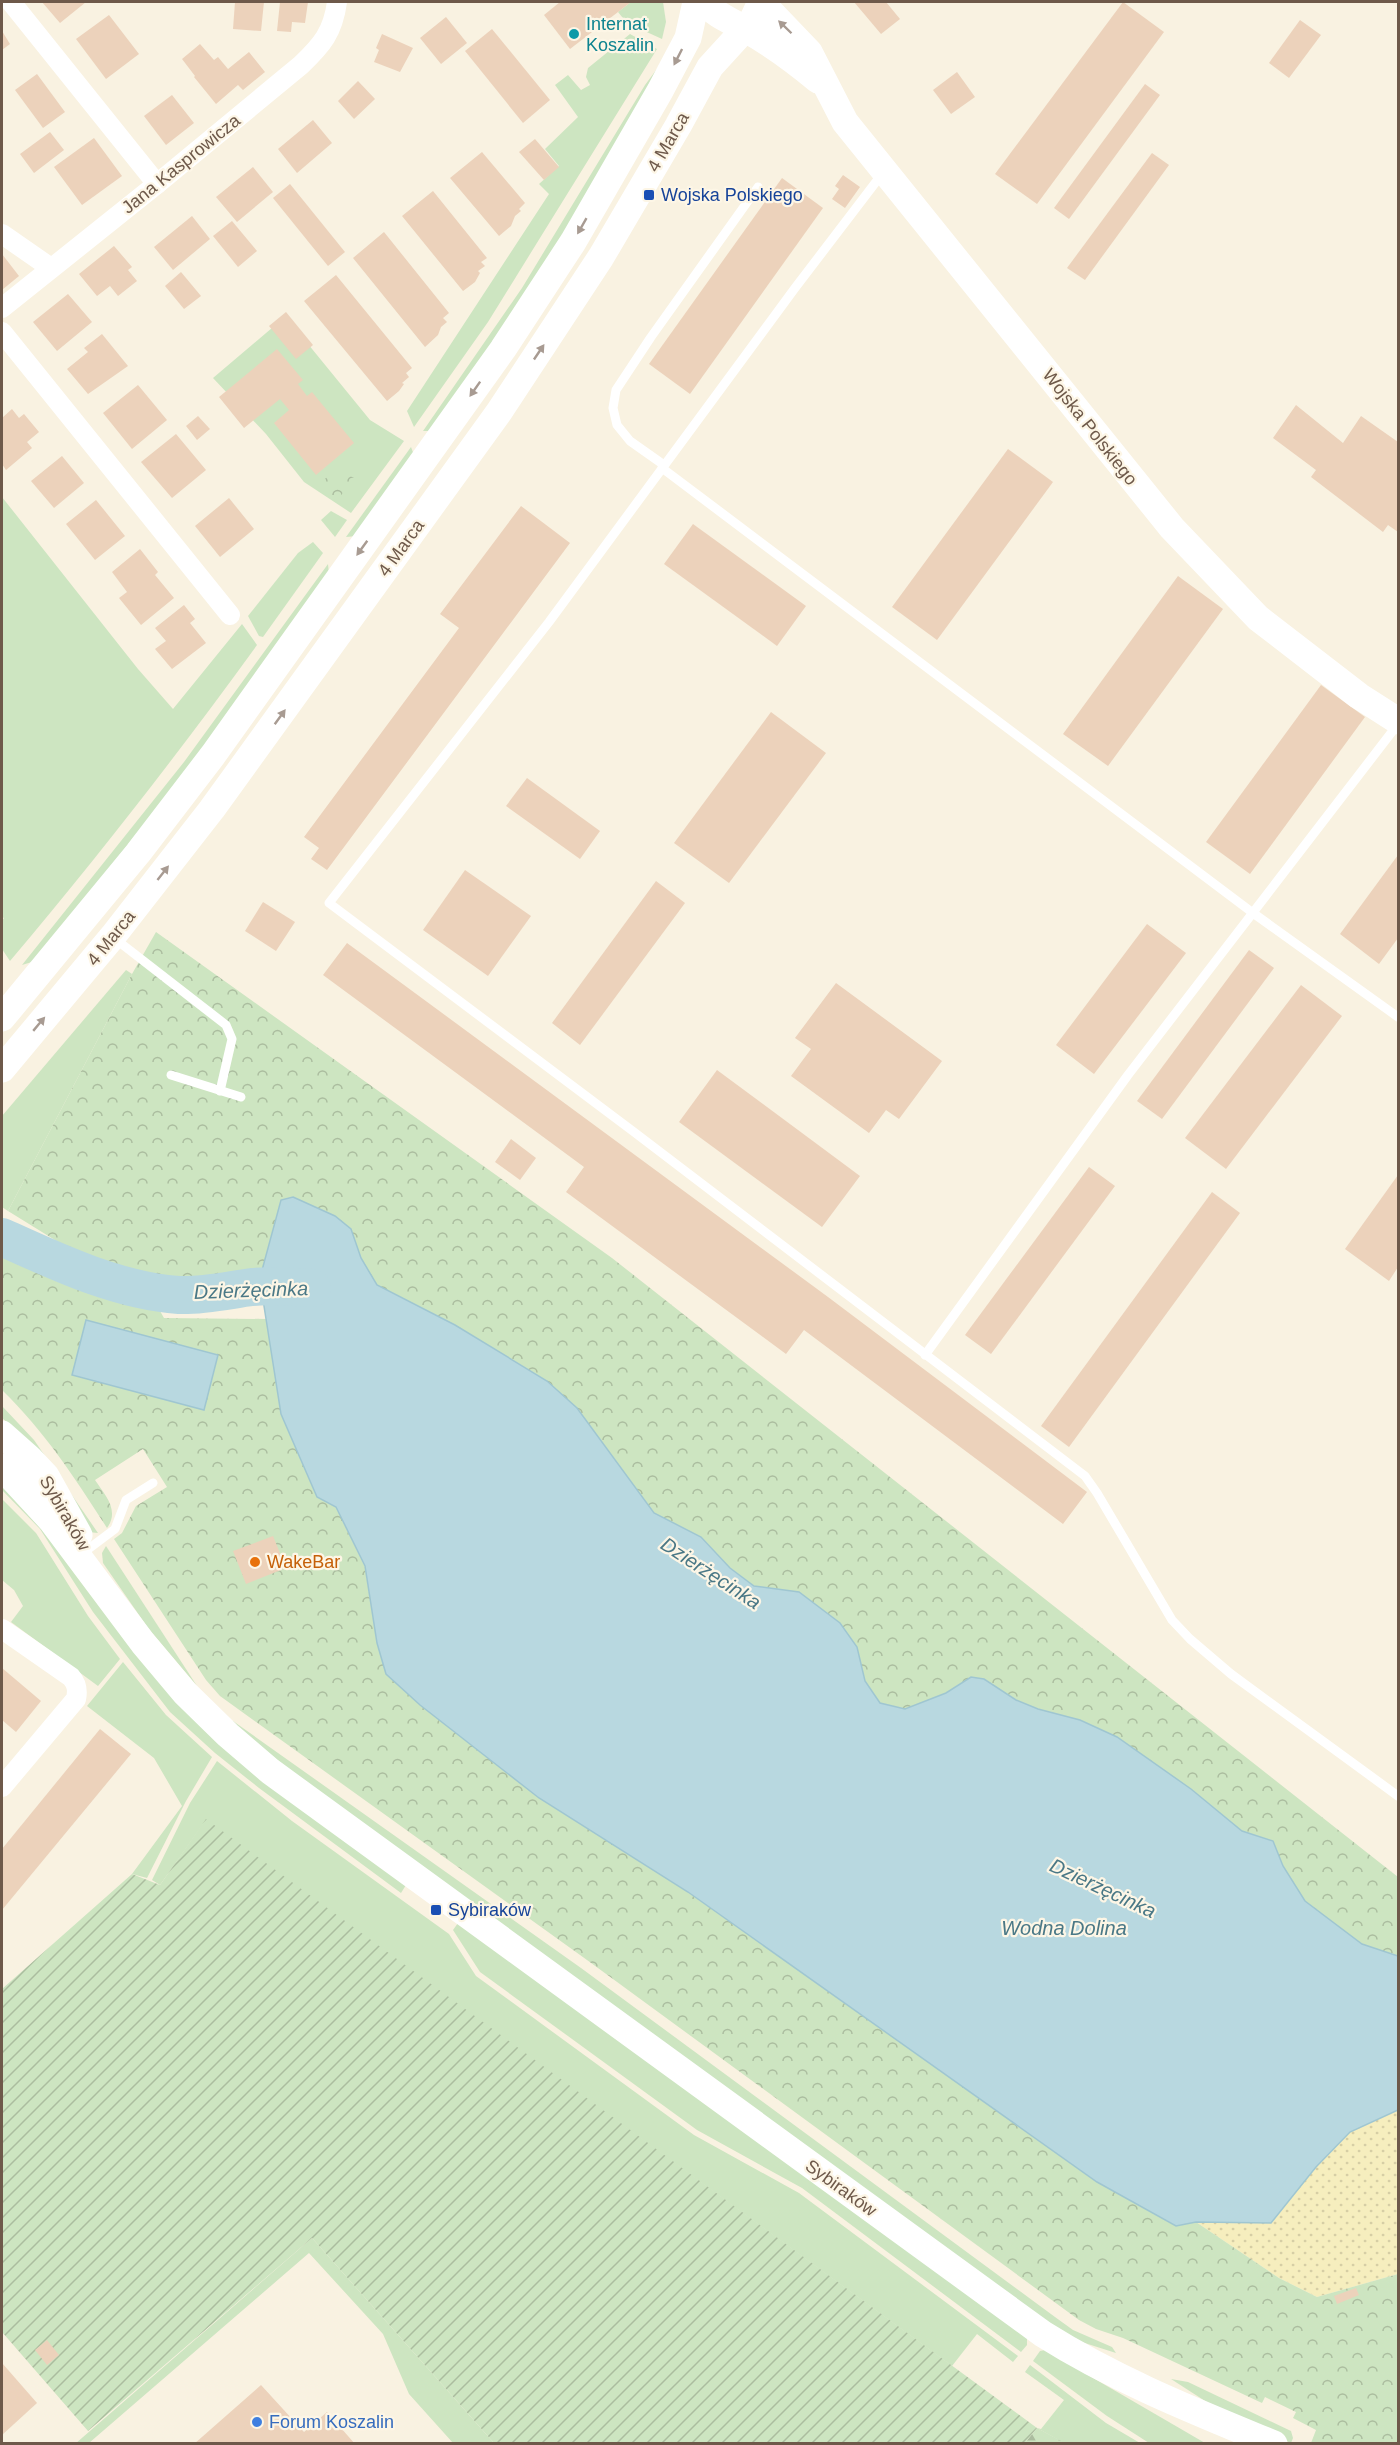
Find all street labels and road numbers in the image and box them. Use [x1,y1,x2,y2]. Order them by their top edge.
street label: 4 Marca [643,108,693,175]
street label: Jana Kasprowicza [118,110,245,218]
street label: Wojska Polskiego [1038,365,1142,489]
street label: 4 Marca [374,515,429,580]
street label: 4 Marca [83,906,140,970]
street label: Sybiraków [36,1472,95,1555]
street label: Sybiraków [802,2156,881,2221]

